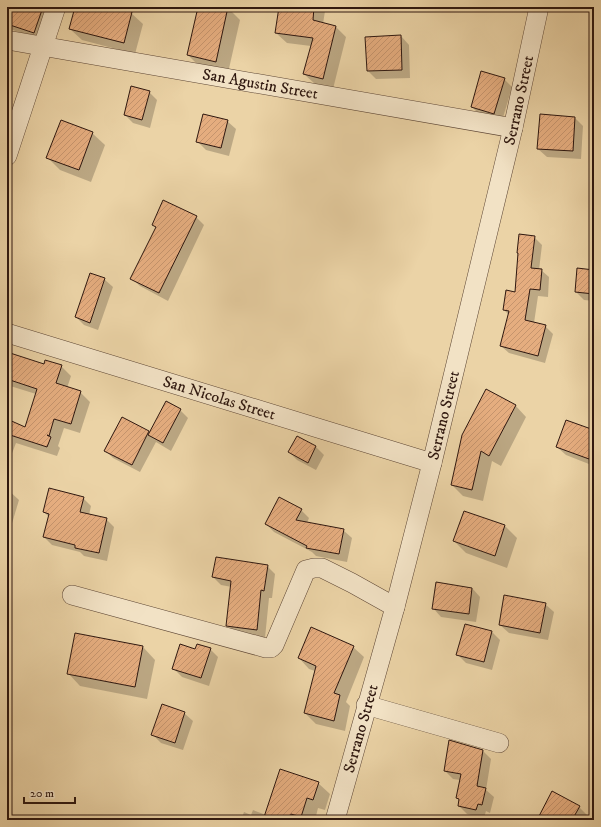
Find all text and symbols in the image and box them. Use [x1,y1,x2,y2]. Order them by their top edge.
street label: Serrano Street [499,54,538,147]
street label: San Agustin Street [201,64,320,104]
street label: Serrano Street [423,369,464,462]
street label: San Nicolas Street [161,371,278,425]
street label: Serrano Street [339,682,383,775]
scale bar [24,779,75,805]
text: 20 m [30,786,54,801]

